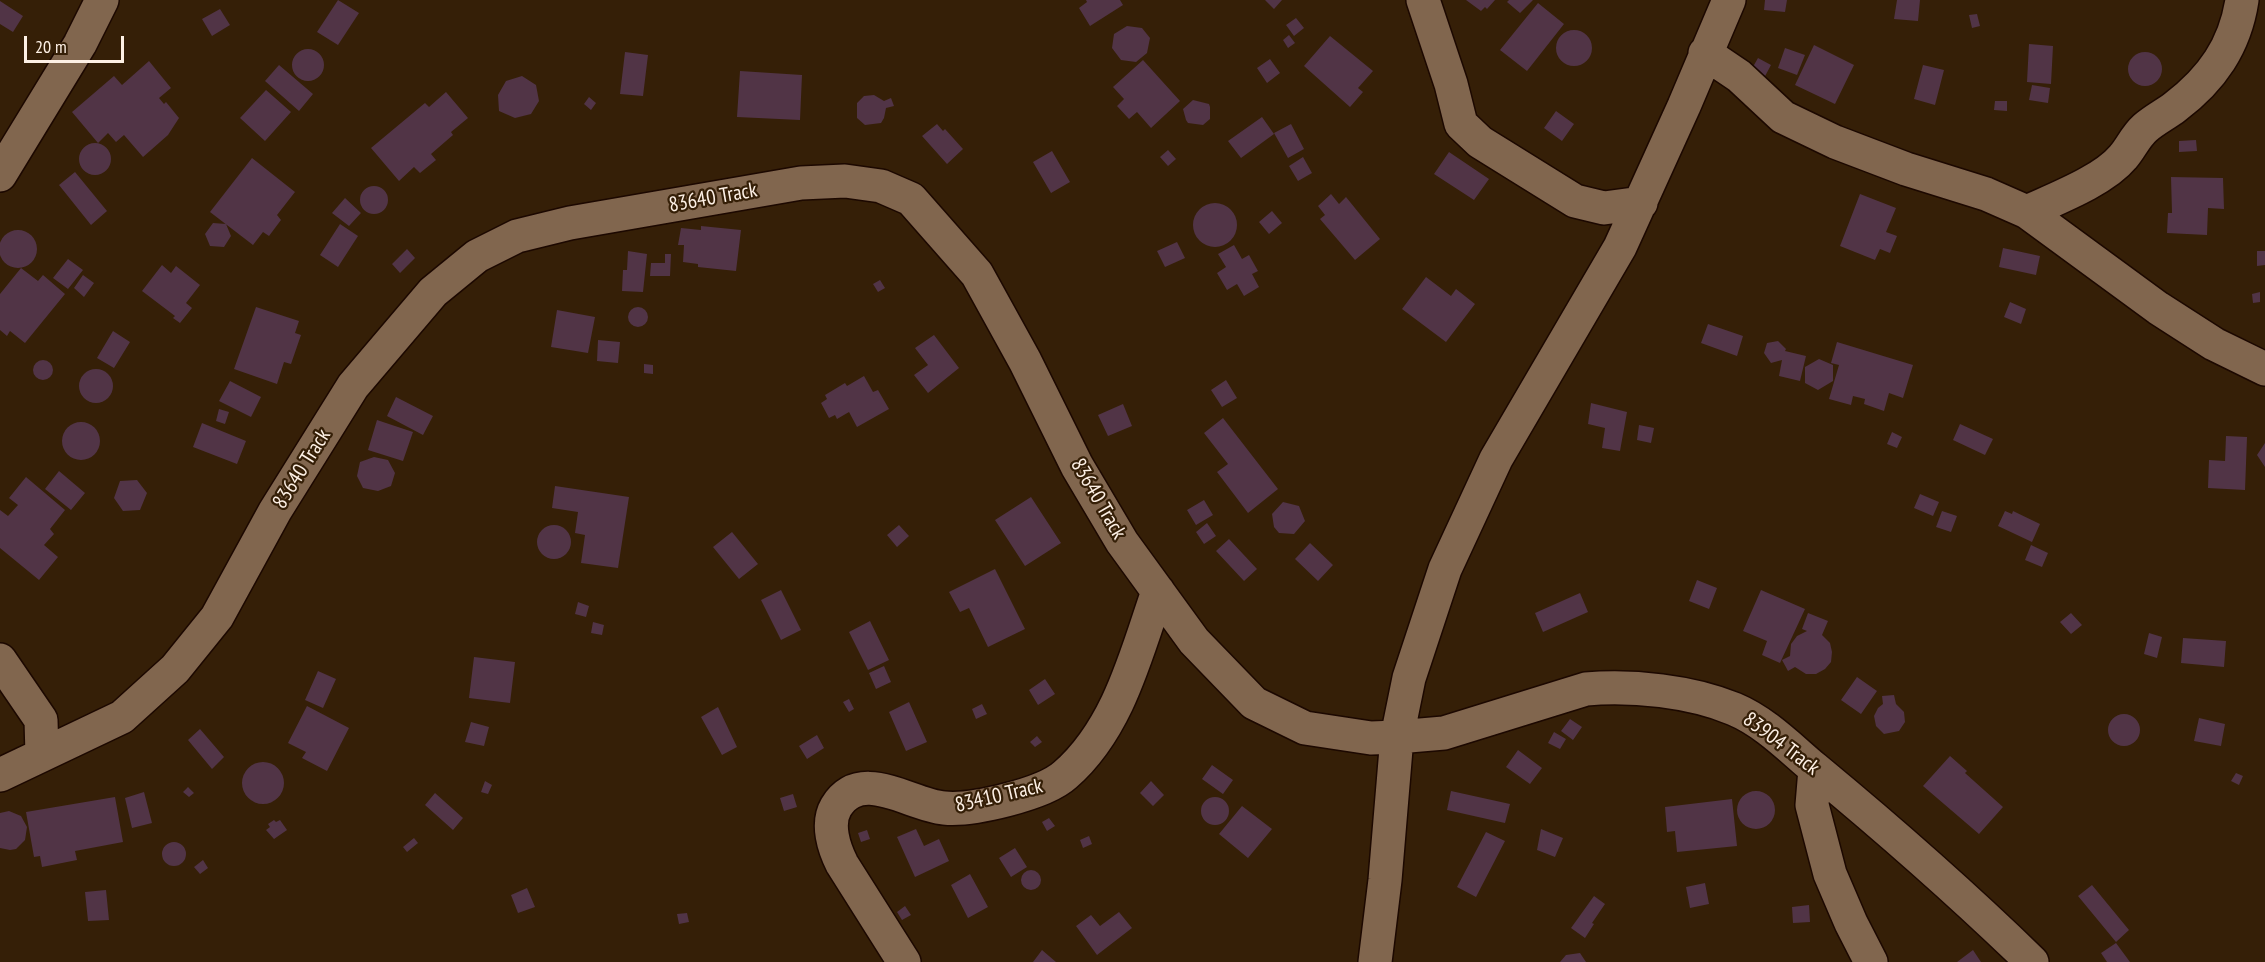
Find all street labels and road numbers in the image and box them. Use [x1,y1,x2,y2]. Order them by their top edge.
street label: 83640 Track [667,178,759,218]
street label: 83640 Track [268,425,336,513]
street label: 83640 Track [1065,454,1131,544]
street label: 83904 Track [1738,707,1824,781]
street label: 83410 Track [953,774,1045,818]

